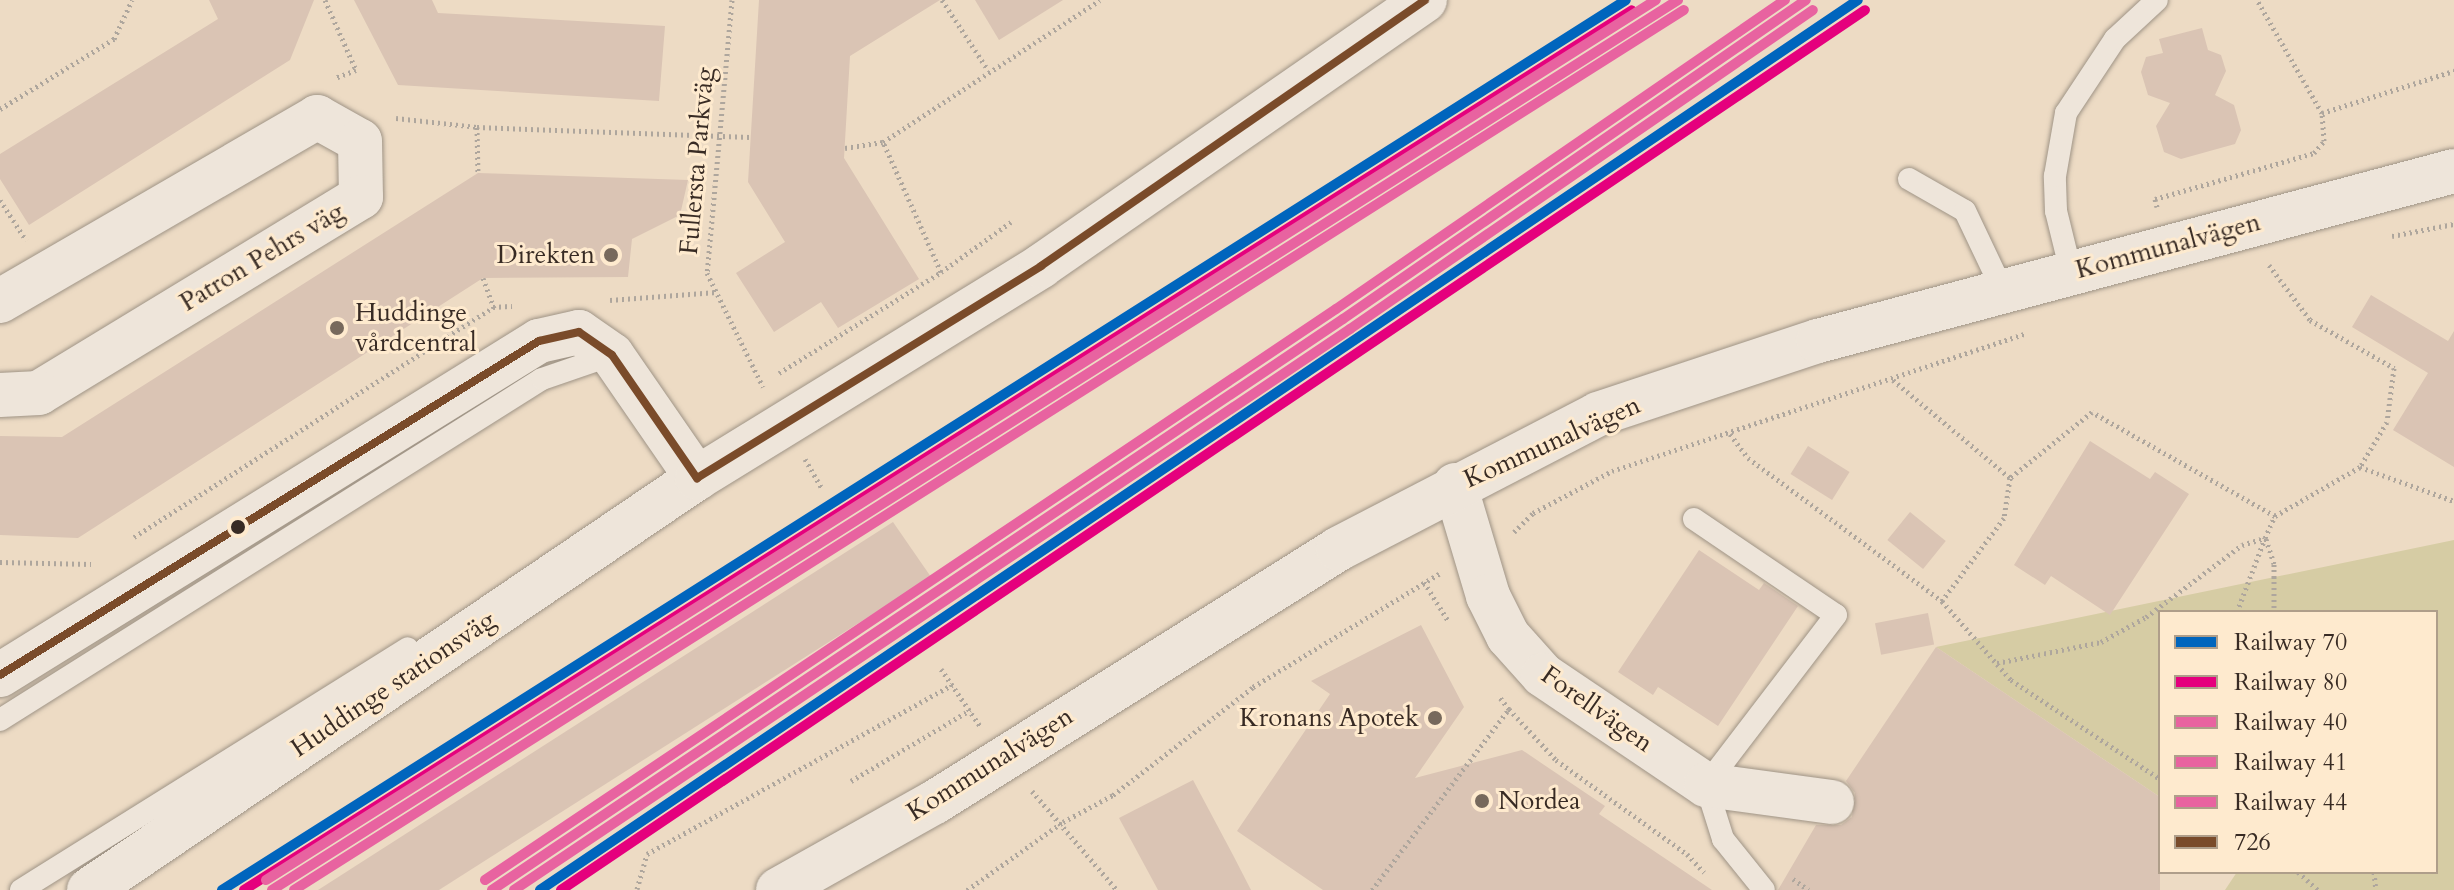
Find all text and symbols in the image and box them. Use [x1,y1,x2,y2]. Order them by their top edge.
street label: Fullersta Parkväg [673,66,721,256]
street label: Patron Pehrs väg [174,196,350,318]
street label: Kommunalvägen [2072,206,2264,286]
place label: Direkten [497,239,595,271]
marker: Direkten [602,246,620,264]
place label: Huddinge vårdcentral [355,297,477,358]
marker: Huddinge vårdcentral [326,317,348,339]
street label: Kommunalvägen [1459,389,1645,495]
unlabelled marker [230,519,246,535]
street label: Huddinge stationsväg [285,604,501,764]
legend [2158,610,2438,874]
text: Railway 70 [2234,626,2347,659]
street label: Forellvägen [1535,659,1659,759]
text: Railway 80 [2234,666,2347,699]
street label: Kommunalvägen [901,700,1079,828]
place label: Kronans Apotek [1239,702,1419,734]
text: Railway 40 [2234,706,2347,739]
marker: Kronans Apotek [1426,709,1444,727]
text: Railway 41 [2234,746,2347,779]
place label: Nordea [1498,785,1581,817]
text: Railway 44 [2234,786,2347,819]
marker: Nordea [1473,792,1491,810]
text: 726 [2234,826,2271,859]

